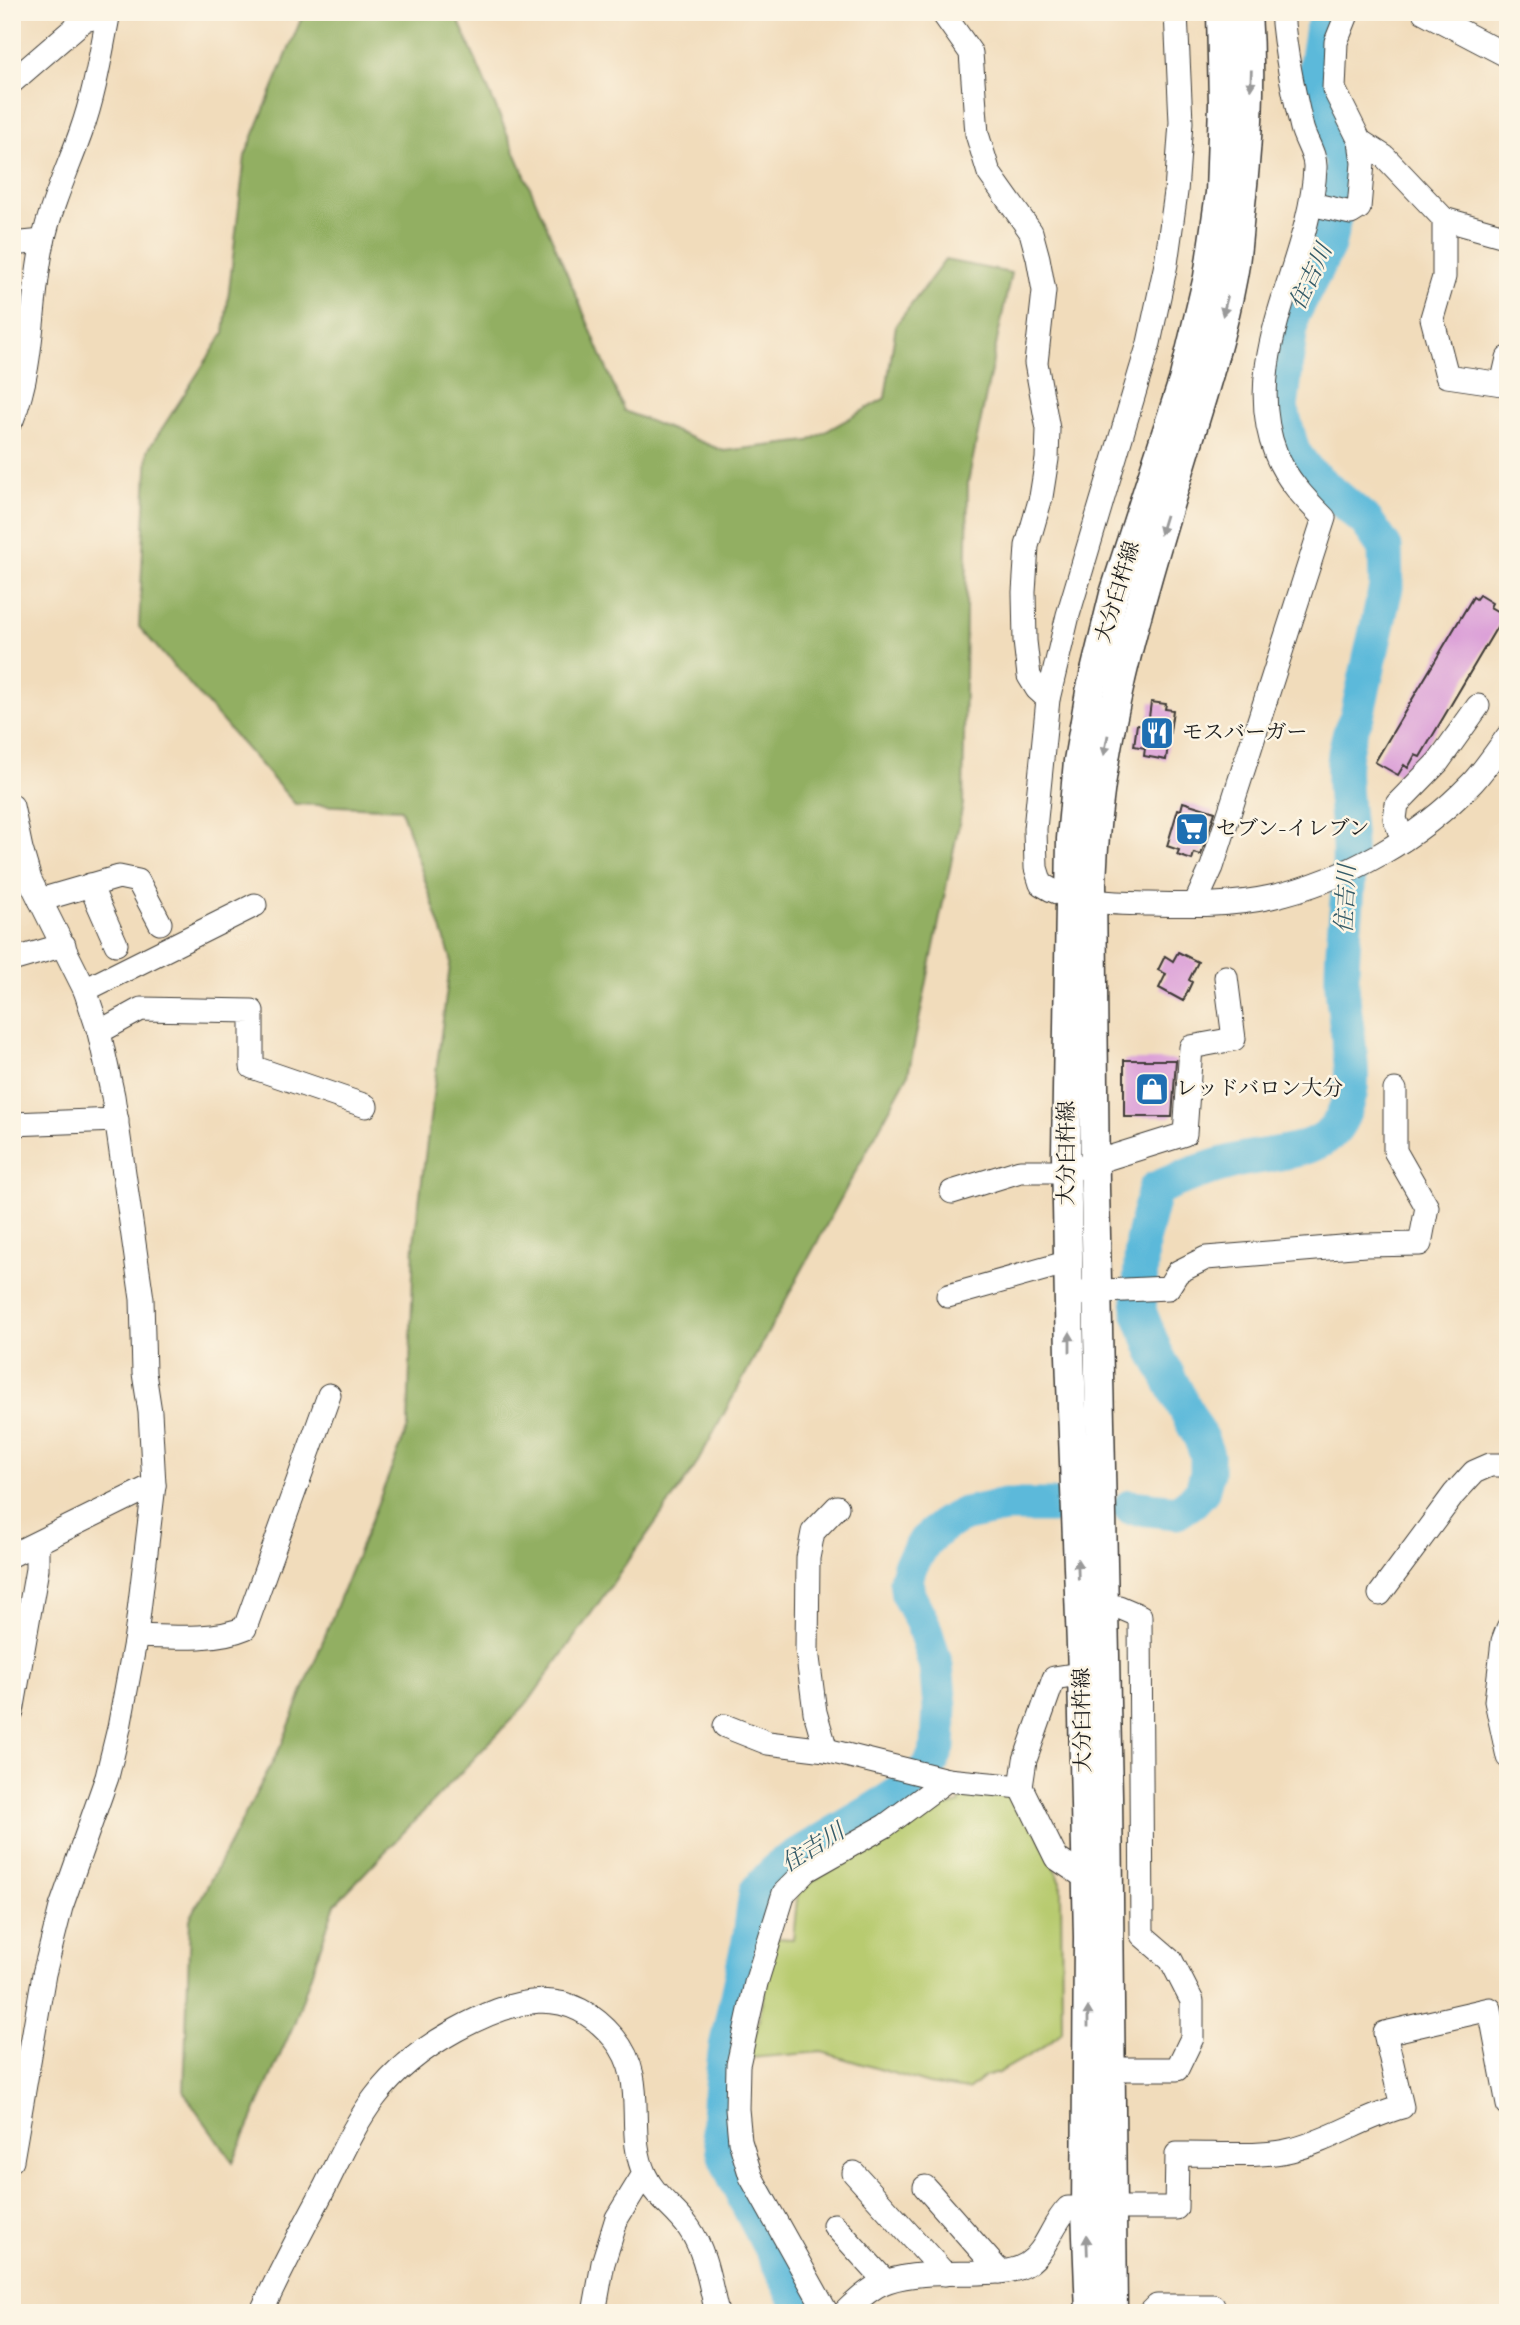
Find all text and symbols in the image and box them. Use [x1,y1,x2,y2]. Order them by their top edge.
one-way arrow [1245,70,1256,92]
water label: 住吉川 [1284,237,1340,314]
one-way arrow [1219,295,1230,317]
one-way arrow [1158,515,1168,536]
street label: 大分臼杵線 [1090,538,1146,646]
restaurant icon: モスバーガー [1138,714,1176,752]
place label: モスバーガー [1182,720,1308,746]
one-way arrow [1100,734,1111,756]
supermarket icon: セブン-イレブン [1173,810,1211,848]
place label: セブン-イレブン [1216,816,1370,842]
water label: 住吉川 [1330,861,1362,934]
shop icon: レッドバロン大分 [1133,1070,1171,1108]
place label: レッドバロン大分 [1176,1076,1343,1102]
street label: 大分臼杵線 [1054,1101,1080,1206]
one-way arrow [1064,1331,1076,1353]
one-way arrow [1073,1558,1084,1580]
street label: 大分臼杵線 [1069,1667,1097,1773]
water label: 住吉川 [776,1816,852,1878]
one-way arrow [1082,2006,1094,2028]
one-way arrow [1082,2233,1093,2255]

